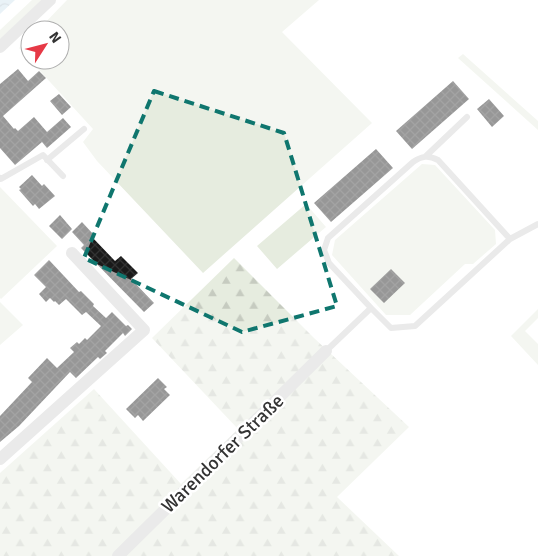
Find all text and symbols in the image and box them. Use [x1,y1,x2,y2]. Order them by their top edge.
north arrow [20,20,70,70]
text: N [45,29,65,47]
street label: Warendorfer Straße [156,389,289,518]

